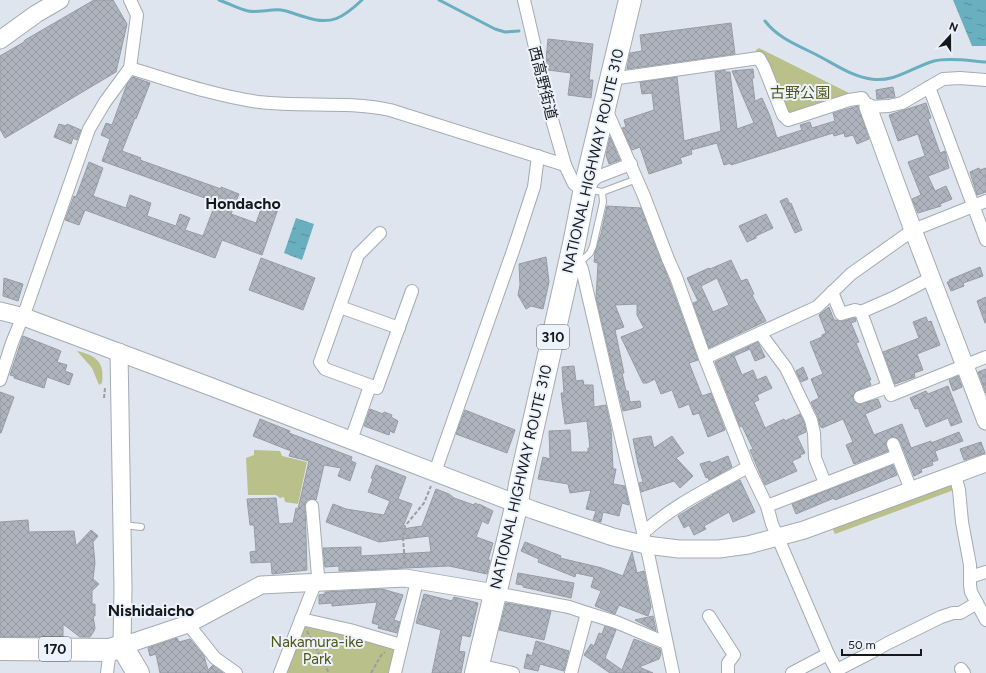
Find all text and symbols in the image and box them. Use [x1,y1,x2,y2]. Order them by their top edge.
north arrow [930,16,970,56]
text: N [947,20,960,35]
street label: 西高野街道 [525,44,561,122]
street label: NATIONAL HIGHWAY ROUTE 310 [558,47,628,275]
park label: 古野公園 [770,84,830,102]
district label: Hondacho [205,194,281,213]
road number: 310 [537,325,569,349]
street label: NATIONAL HIGHWAY ROUTE 310 [486,363,556,591]
district label: Nishidaicho [108,601,194,620]
scale bar [842,631,921,657]
park label: Nakamura-ike Park [271,633,363,668]
road number: 170 [39,637,71,661]
text: 50 m [848,638,876,652]

